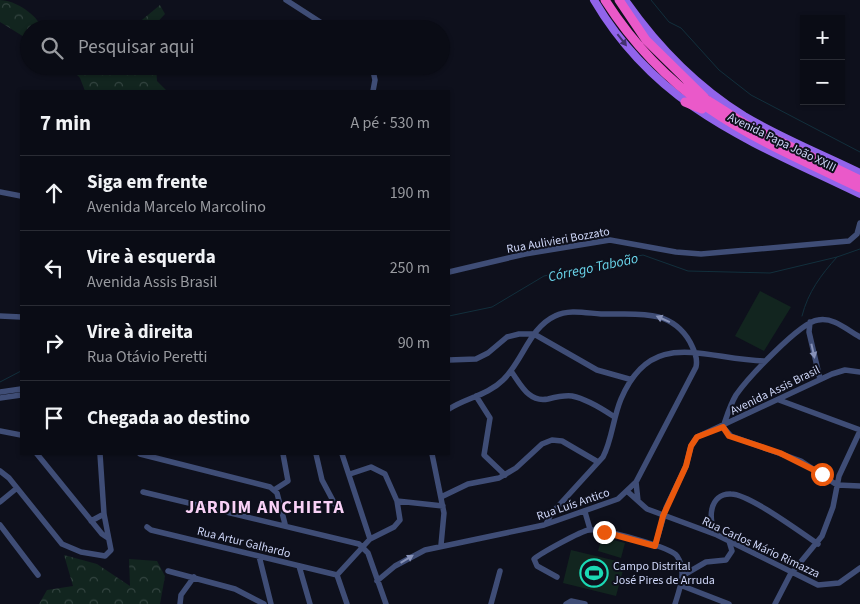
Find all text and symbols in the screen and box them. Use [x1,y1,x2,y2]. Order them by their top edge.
map controls [800,15,845,105]
button: + [800,15,845,60]
search box [20,20,450,75]
one-way arrow [617,33,627,47]
icon: search [38,34,66,62]
text: Pesquisar aqui [78,34,194,61]
button: − [800,60,845,105]
text: 7 min [40,108,91,138]
street label: Avenida Papa João XXIII [725,109,839,176]
text: A pé · 530 m [351,112,430,134]
text: Siga em frente [87,169,208,196]
icon: ahead [40,179,68,207]
text: 190 m [390,182,430,204]
text: Avenida Marcelo Marcolino [87,196,266,218]
street label: Rua Aulivieri Bozzato [505,223,611,258]
text: Vire à esquerda [87,244,216,271]
water label: Córrego Taboão [546,249,640,287]
icon: left [40,254,68,282]
text: 250 m [390,257,430,279]
text: Avenida Assis Brasil [87,271,217,293]
one-way arrow [656,315,670,323]
text: Vire à direita [87,319,193,346]
icon: right [40,329,68,357]
text: 90 m [398,332,430,354]
one-way arrow [810,343,818,359]
text: Rua Otávio Peretti [87,346,207,368]
street label: Avenida Assis Brasil [728,361,823,420]
icon: arrive [40,404,68,432]
text: Chegada ao destino [87,405,250,432]
route start [811,463,834,486]
street label: Rua Luís Antico [534,484,612,525]
district label: JARDIM ANCHIETA [185,495,345,520]
street label: Rua Carlos Mário Rimazza [699,513,823,582]
route end [593,521,616,544]
street label: Rua Artur Galhardo [195,523,292,562]
one-way arrow [400,555,413,564]
sports icon: Campo Distrital José Pires de Arruda [579,558,609,588]
place label: Campo Distrital José Pires de Arruda [613,558,715,589]

